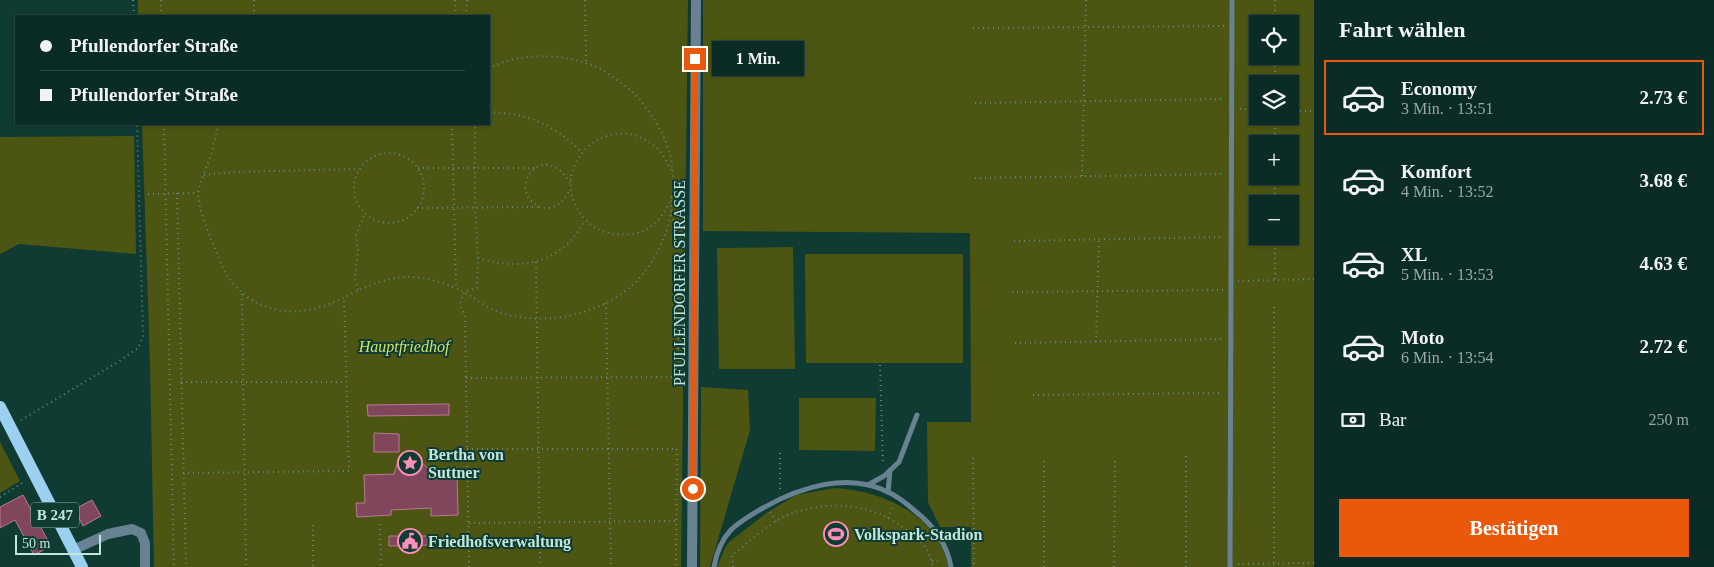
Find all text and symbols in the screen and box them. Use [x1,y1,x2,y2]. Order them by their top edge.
map controls [1249,15,1299,245]
button: locate [1249,15,1299,65]
text: Fahrt wählen [1339,17,1466,42]
text: Pfullendorfer Straße [70,35,238,56]
callout: 1 Min. [712,42,805,76]
route end [684,48,706,70]
text: 1 Min. [736,50,780,67]
button: layers [1249,75,1299,125]
icon: car [1341,75,1386,120]
text: Economy [1401,78,1477,99]
text: Pfullendorfer Straße [70,84,238,105]
text: 2.73 € [1640,87,1687,108]
text: 3 Min. · 13:51 [1401,100,1493,117]
button: + [1249,135,1299,185]
icon: car [1341,158,1386,203]
text: Komfort [1401,161,1472,182]
text: 3.68 € [1640,170,1687,191]
street label: PFULLENDORFER STRASSE [671,180,688,386]
text: 4 Min. · 13:52 [1401,183,1493,200]
button: − [1249,195,1299,245]
icon: car [1341,241,1386,286]
text: XL [1401,244,1427,265]
text: 4.63 € [1640,253,1687,274]
text: 5 Min. · 13:53 [1401,266,1493,283]
icon: car [1341,324,1386,369]
text: Moto [1401,327,1444,348]
text: 2.72 € [1640,336,1687,357]
park label: Hauptfriedhof [358,338,452,356]
text: 6 Min. · 13:54 [1401,349,1493,366]
icon: cash [1339,406,1367,434]
text: Bar [1379,409,1406,430]
text: 250 m [1649,411,1689,428]
place label: Bertha von Suttner [428,446,504,481]
place icon: Bertha von Suttner [397,450,423,476]
route start [682,478,704,500]
button: Bestätigen [1339,499,1689,557]
road number: B 247 [31,502,79,528]
sports icon: Volkspark-Stadion [823,521,849,547]
place label: Volkspark-Stadion [854,526,982,544]
public building icon: Friedhofsverwaltung [397,528,423,554]
scale bar [15,532,101,555]
place label: Friedhofsverwaltung [428,533,571,551]
text: 50 m [22,536,50,551]

